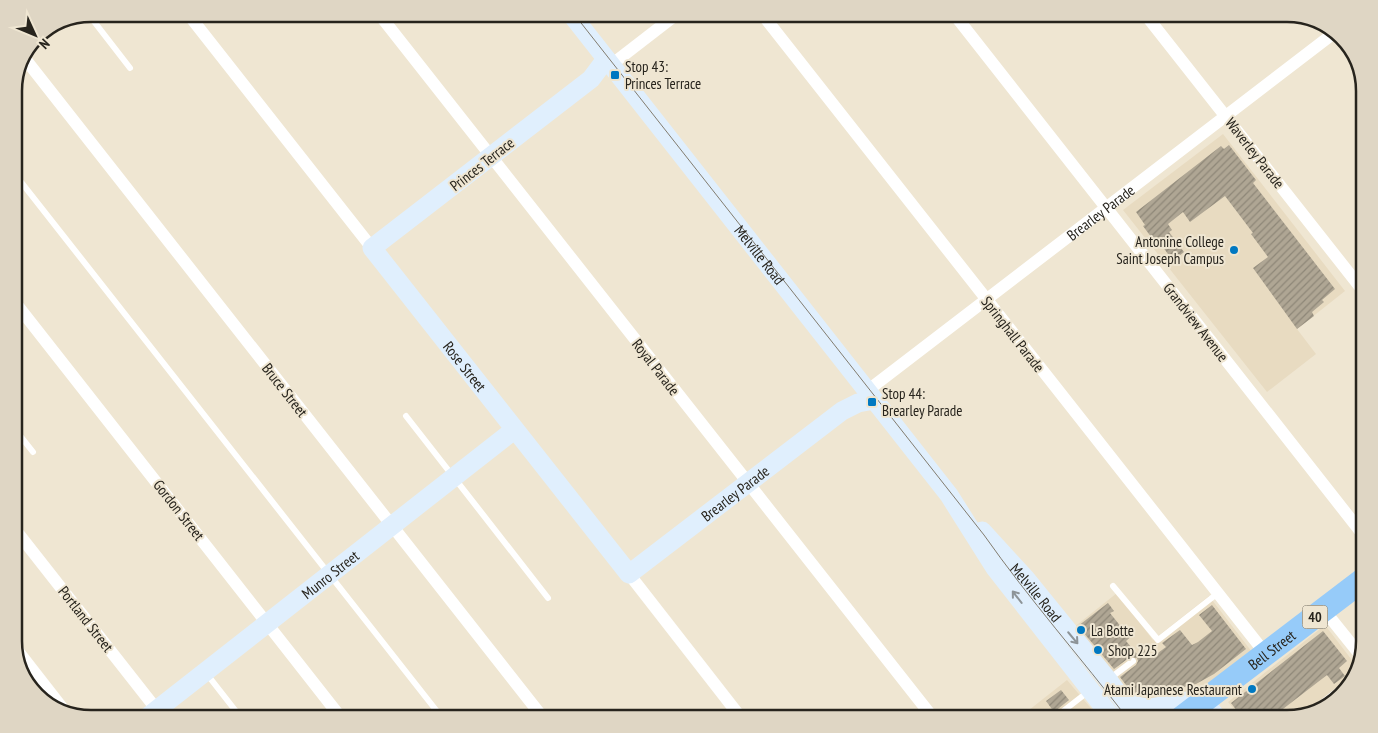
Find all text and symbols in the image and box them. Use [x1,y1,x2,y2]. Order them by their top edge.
north arrow [10,10,60,60]
text: N [35,35,53,53]
place label: Stop 43: Princes Terrace [625,57,701,93]
marker: Stop 43: Princes Terrace [609,69,621,81]
street label: Waverley Parade [1221,114,1289,192]
street label: Princes Terrace [446,133,518,195]
street label: Brearley Parade [1063,180,1138,244]
street label: Melville Road [731,221,789,288]
place label: Antonine College Saint Joseph Campus [1116,232,1224,268]
marker: Antonine College Saint Joseph Campus [1228,244,1240,256]
street label: Grandview Avenue [1159,279,1233,365]
street label: Springhall Parade [977,292,1049,376]
street label: Royal Parade [628,335,684,399]
street label: Rose Street [439,337,491,395]
street label: Bruce Street [258,359,312,421]
place label: Stop 44: Brearley Parade [882,384,962,420]
marker: Stop 44: Brearley Parade [866,396,878,408]
street label: Brearley Parade [697,461,773,525]
street label: Gordon Street [149,476,209,544]
street label: Munro Street [298,546,362,602]
street label: Melville Road [1007,559,1066,625]
street label: Portland Street [54,582,118,656]
one-way arrow [1011,590,1022,603]
road number: 40 [1302,606,1328,628]
place label: La Botte [1091,621,1134,640]
marker: La Botte [1075,624,1087,636]
street label: Bell Street [1244,625,1299,673]
one-way arrow [1067,631,1078,644]
place label: Shop 225 [1108,641,1157,660]
marker: Shop 225 [1092,644,1104,656]
place label: Atami Japanese Restaurant [1104,680,1242,699]
marker: Atami Japanese Restaurant [1246,683,1258,695]

